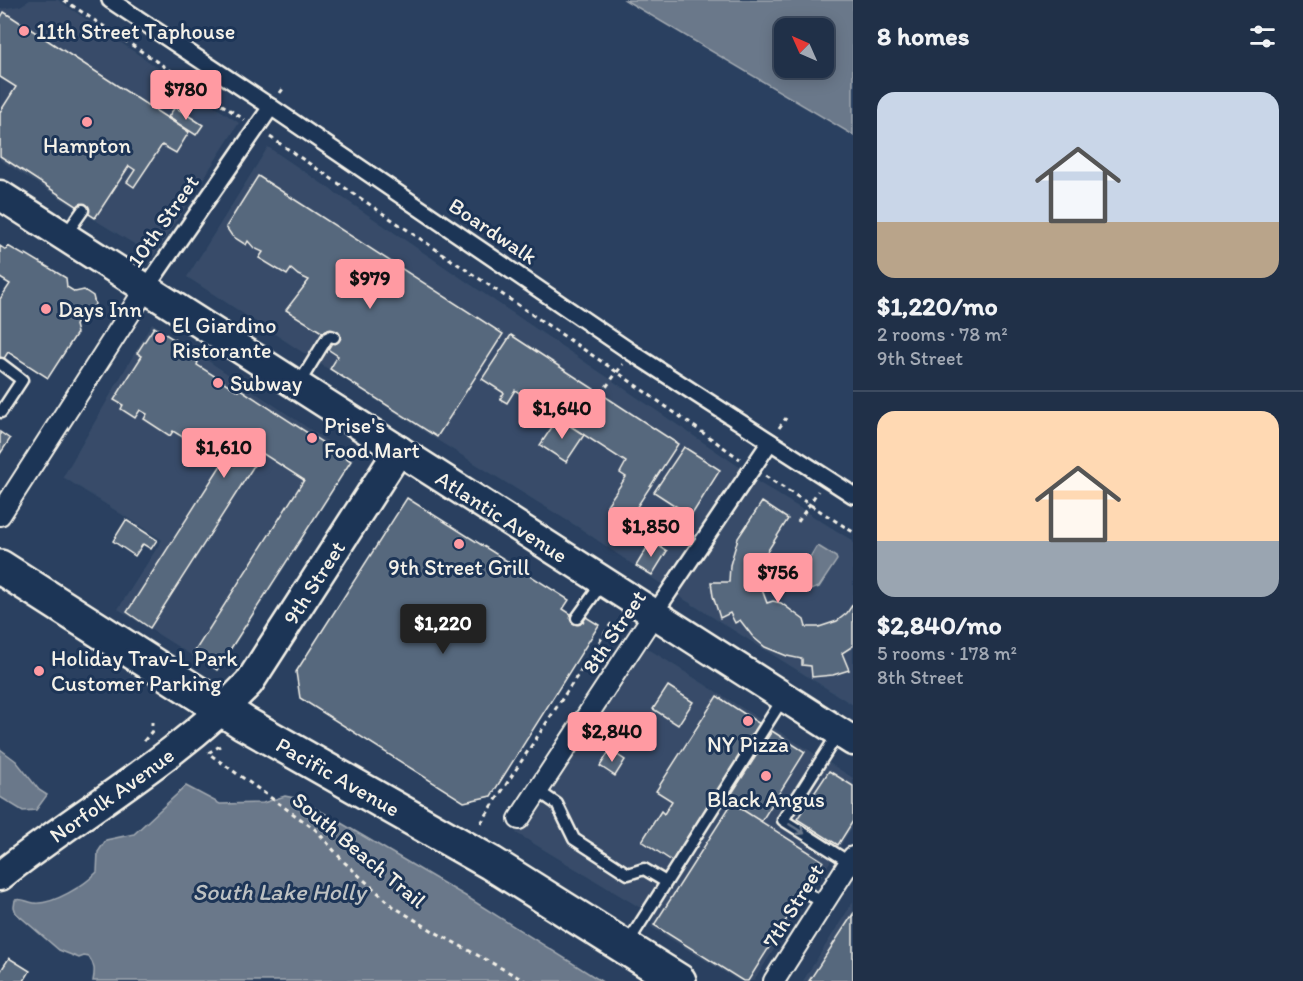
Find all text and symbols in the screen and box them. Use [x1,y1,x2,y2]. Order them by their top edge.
place label: 11th Street Taphouse [36,18,235,45]
north arrow [774,18,834,78]
map controls [774,18,834,78]
text: 8 homes [877,20,969,52]
icon: filters [1246,20,1279,53]
marker: 11th Street Taphouse [17,24,31,38]
pin: $780 [150,70,222,121]
text: $780 [164,77,208,101]
marker: Hampton [80,115,94,129]
icon: home [1024,131,1132,239]
place label: Hampton [43,132,132,159]
street label: 10th Street [121,170,205,272]
street label: Boardwalk [444,192,542,270]
pin: $979 [334,259,406,310]
text: $979 [350,266,390,290]
text: $1,220/mo [877,290,998,322]
place label: Days Inn [58,296,143,323]
marker: Days Inn [39,302,53,316]
place label: El Giardino Ristorante [172,312,276,364]
text: 2 rooms · 78 m² [877,322,1008,346]
marker: El Giardino Ristorante [153,331,167,345]
text: 9th Street [877,346,963,370]
place label: Subway [230,370,303,397]
marker: Subway [211,376,225,390]
pin: $1,640 [513,389,611,440]
text: $1,640 [532,396,592,420]
place label: Prise's Food Mart [324,412,420,464]
pin: $1,610 [175,428,273,479]
marker: Prise's Food Mart [305,431,319,445]
text: $1,610 [196,435,252,459]
icon: home [1024,450,1132,558]
street label: Atlantic Avenue [431,464,573,568]
pin: $1,850 [602,507,700,558]
text: $1,850 [622,514,680,538]
street label: 9th Street [277,535,351,630]
marker: 9th Street Grill [452,537,466,551]
pin: $756 [742,553,814,604]
place label: 9th Street Grill [388,554,530,581]
text: $756 [757,560,799,584]
street label: 8th Street [576,585,652,679]
pin: $1,220 [394,604,492,655]
text: $2,840/mo [877,609,1002,641]
text: $1,220 [414,611,472,635]
text: 5 rooms · 178 m² [877,641,1017,665]
place label: Holiday Trav-L Park Customer Parking [51,645,238,697]
marker: Holiday Trav-L Park Customer Parking [32,664,46,678]
text: 8th Street [877,665,963,689]
pin: $2,840 [563,712,661,763]
marker: NY Pizza [741,714,755,728]
text: $2,840 [582,719,642,743]
street label: Pacific Avenue [272,731,405,822]
place label: NY Pizza [707,731,789,758]
street label: Norfolk Avenue [44,741,179,848]
marker: Black Angus [759,769,773,783]
street label: South Beach Trail [287,786,431,914]
place label: Black Angus [707,786,825,813]
one-way arrow [789,823,805,835]
street label: 7th Street [757,859,829,953]
water label: South Lake Holly [192,877,368,906]

